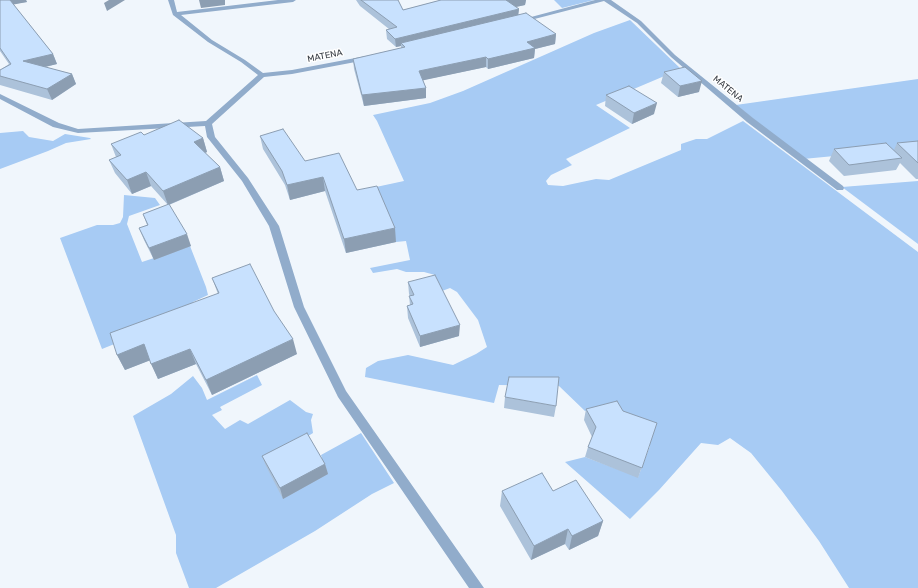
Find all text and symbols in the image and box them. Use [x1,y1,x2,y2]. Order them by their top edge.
street label: MATENA [307,47,343,65]
street label: MATENA [711,74,745,104]

